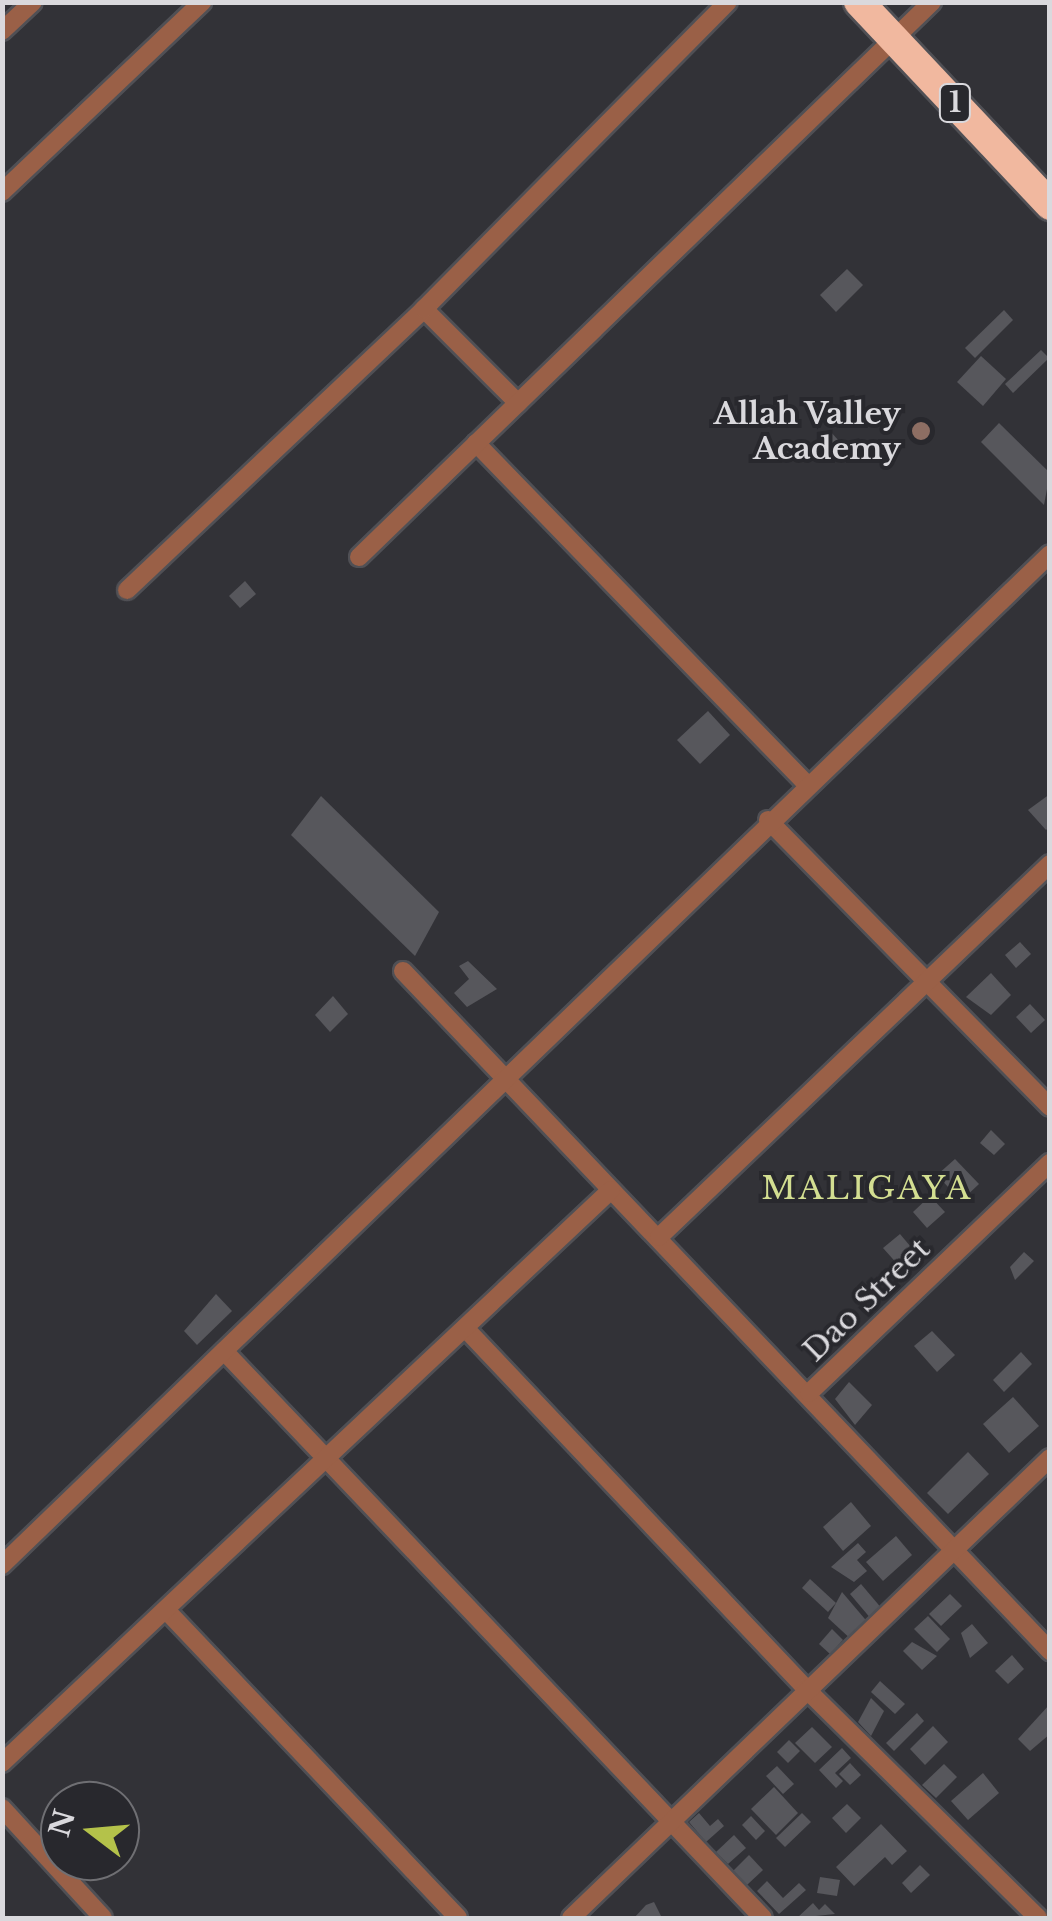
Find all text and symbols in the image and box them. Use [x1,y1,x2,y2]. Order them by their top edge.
road number: 1 [938,80,972,126]
place label: Allah Valley Academy [712,396,901,466]
marker: Allah Valley Academy [910,420,932,442]
district label: MALIGAYA [761,1169,973,1207]
street label: Dao Street [796,1231,938,1369]
north arrow [40,1781,140,1881]
text: N [42,1806,83,1841]

